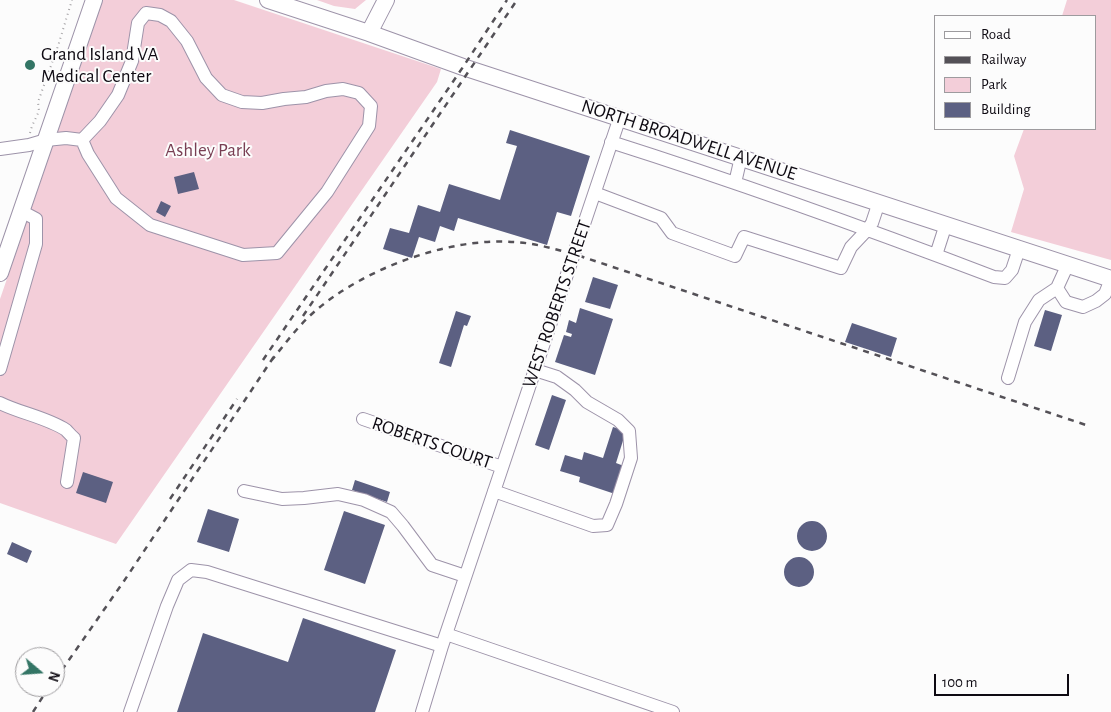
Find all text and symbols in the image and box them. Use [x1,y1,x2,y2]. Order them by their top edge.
legend [934,15,1096,130]
text: Road [981,27,1011,42]
place label: Grand Island VA Medical Center [41,43,158,87]
text: Railway [981,52,1026,67]
marker: Grand Island VA Medical Center [23,58,37,72]
text: Park [981,77,1007,92]
street label: NORTH BROADWELL AVENUE [579,94,799,186]
text: Building [981,102,1031,117]
park label: Ashley Park [165,139,251,161]
street label: WEST ROBERTS STREET [518,217,596,391]
street label: ROBERTS COURT [369,412,495,474]
north arrow [15,647,65,697]
scale bar [936,664,1071,696]
text: N [45,670,61,683]
text: 100 m [942,675,977,690]

